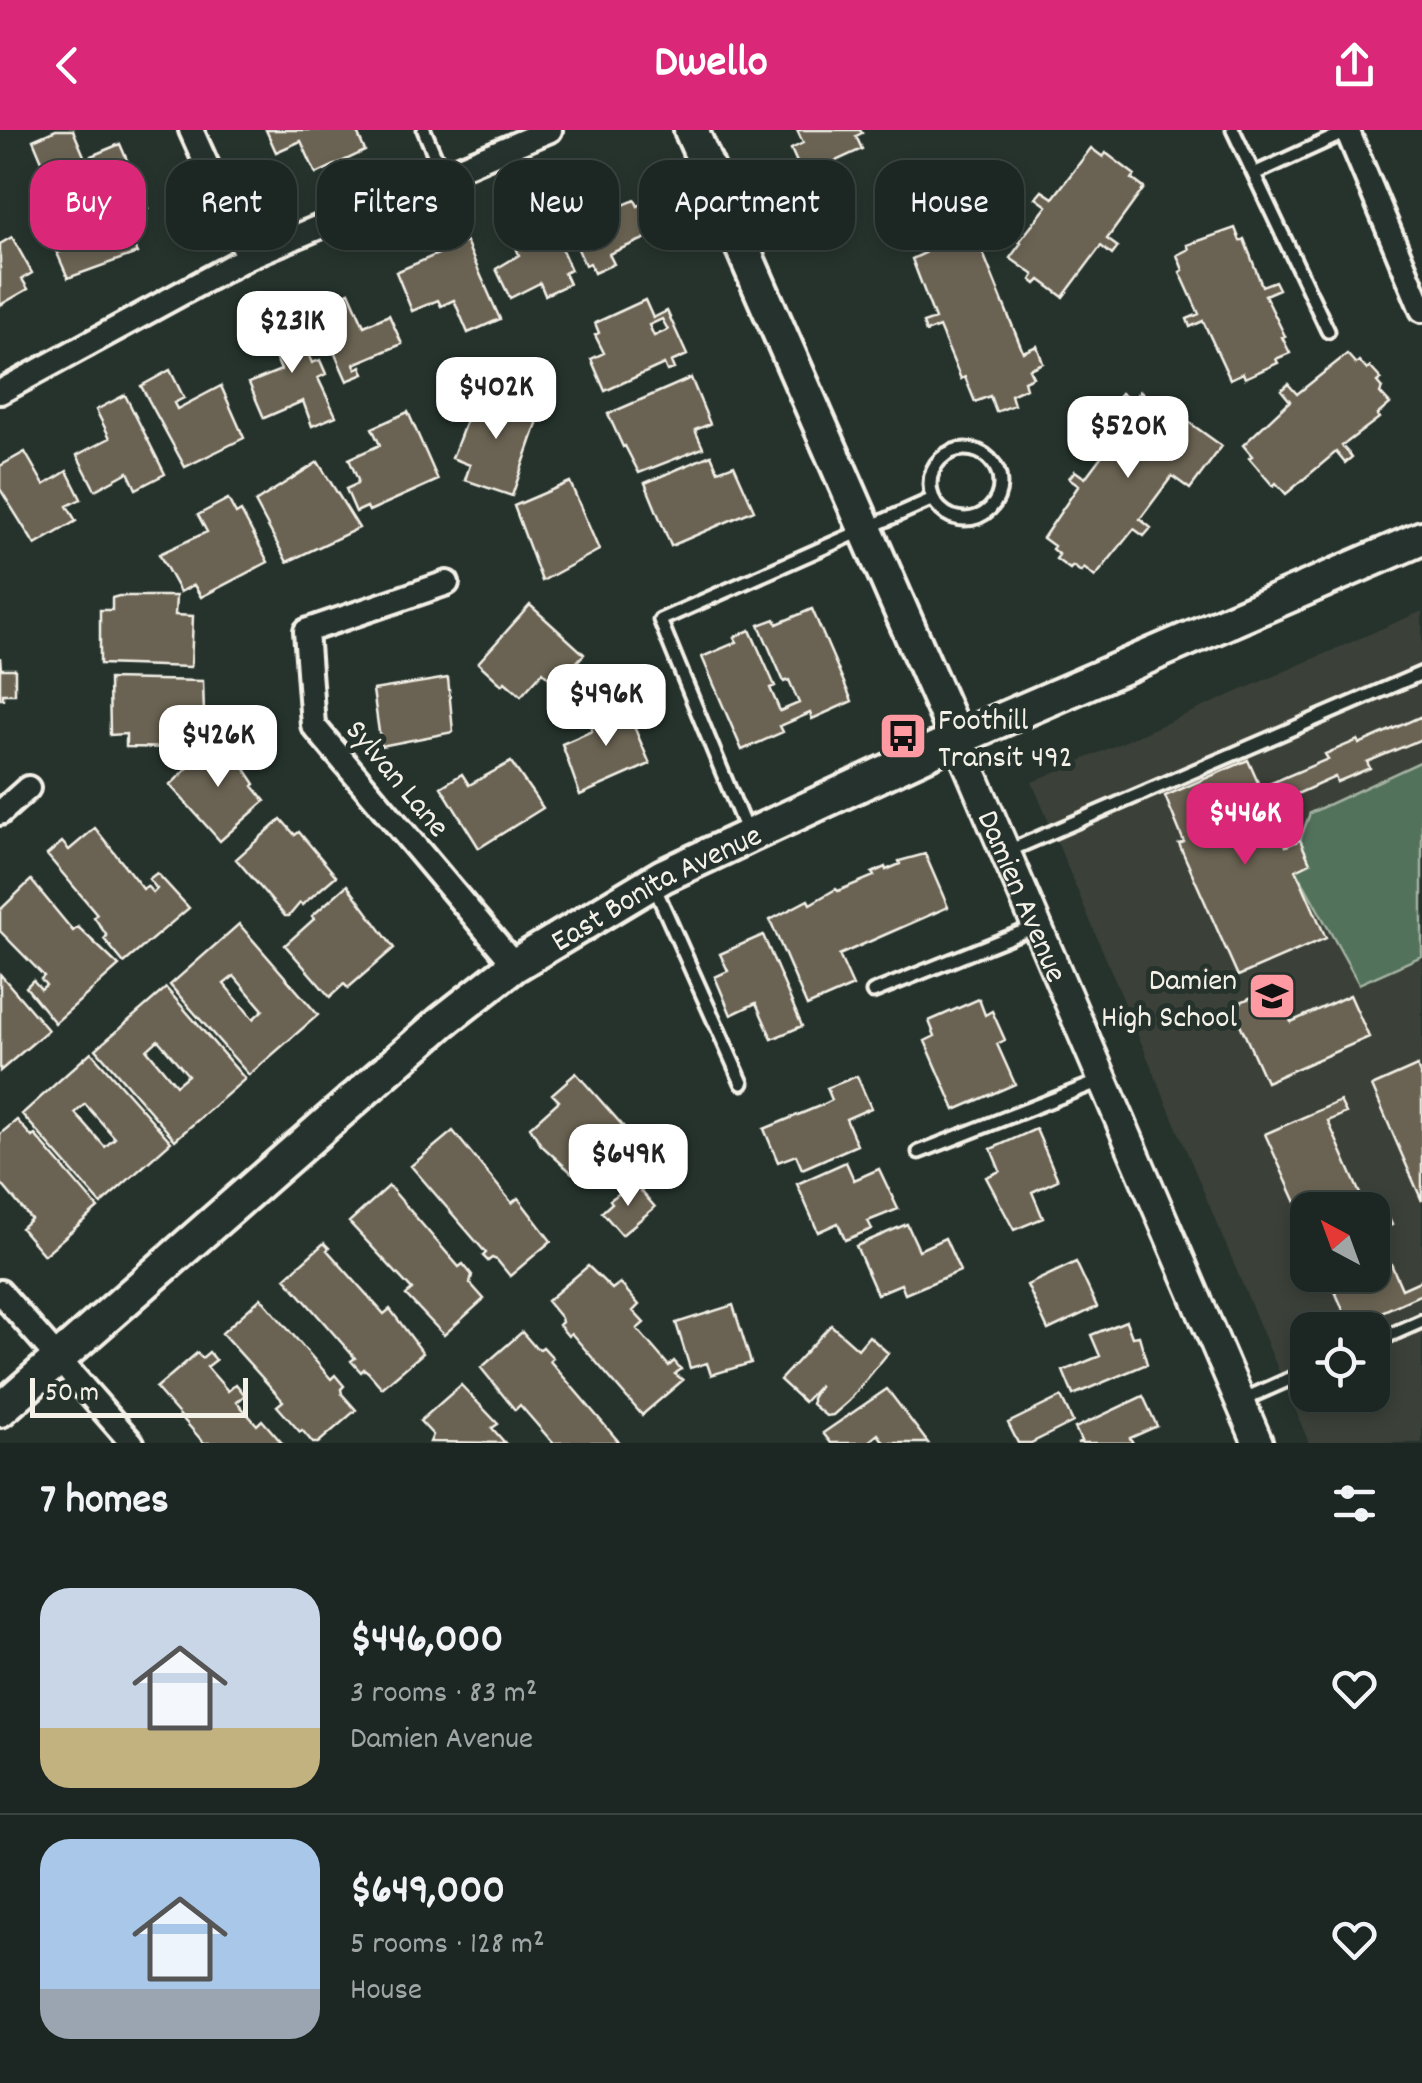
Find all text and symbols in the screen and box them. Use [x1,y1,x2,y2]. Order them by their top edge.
text: Dwello [654,33,768,97]
icon: back [40,38,95,93]
icon: share [1327,38,1382,93]
chip: Buy [30,160,146,250]
chip: Rent [166,160,297,250]
chip: Filters [317,160,474,250]
chip: New [494,160,619,250]
chip: Apartment [639,160,855,250]
chip: House [875,160,1024,250]
pin: $231K [222,291,362,376]
text: $231K [259,300,325,346]
pin: $402K [426,357,566,442]
text: $402K [458,366,534,412]
pin: $520K [1058,396,1198,481]
text: $520K [1089,405,1167,451]
pin: $496K [536,664,676,749]
text: $496K [569,673,643,719]
place label: Foothill Transit 492 [938,700,1073,783]
pin: $426K [148,705,288,790]
bus stop icon: Foothill Transit 492 [877,710,929,762]
street label: Sylvan Lane [332,711,458,849]
text: $426K [181,714,255,760]
pin: $446K [1175,783,1315,868]
text: $446K [1208,792,1282,838]
street label: Damien Avenue [962,804,1076,991]
street label: East Bonita Avenue [544,815,771,966]
place label: Damien High School [1101,960,1237,1043]
school or university icon: Damien High School [1246,970,1298,1022]
pin: $649K [558,1124,698,1209]
text: $649K [591,1133,665,1179]
north arrow [1290,1192,1390,1292]
map controls [1290,1192,1390,1412]
button: locate [1290,1312,1390,1412]
scale bar [30,1373,248,1418]
text: 50 m [45,1375,99,1415]
text: 7 homes [40,1473,169,1533]
icon: filters [1327,1476,1382,1531]
text: $446,000 [350,1612,503,1672]
icon: home [120,1628,240,1748]
icon: heart [1327,1661,1382,1716]
text: 3 rooms · 83 m² [350,1672,537,1718]
text: Damien Avenue [350,1718,533,1764]
text: $649,000 [350,1863,505,1923]
icon: home [120,1879,240,1999]
icon: heart [1327,1912,1382,1967]
text: 5 rooms · 128 m² [350,1923,545,1969]
text: House [350,1969,422,2015]

